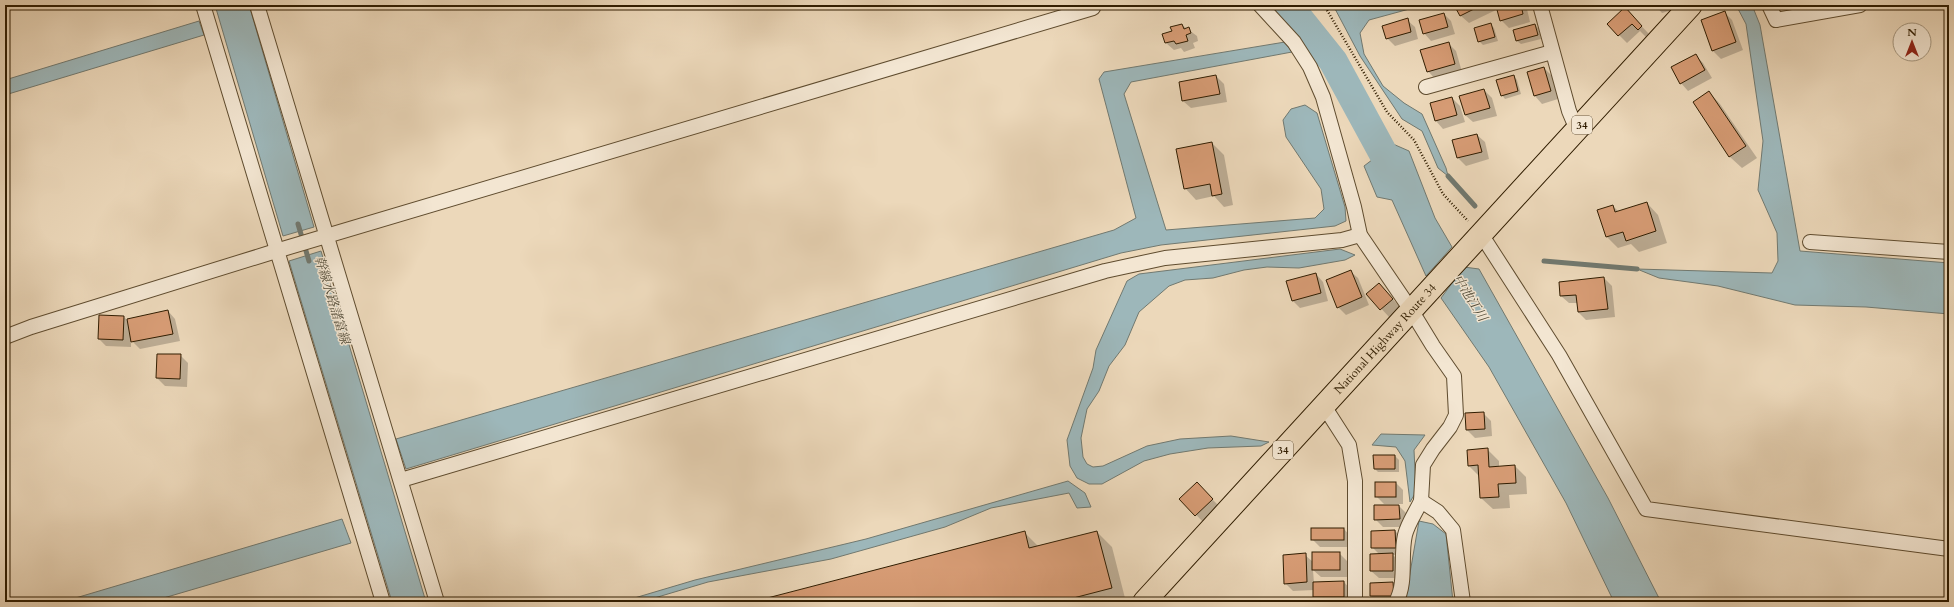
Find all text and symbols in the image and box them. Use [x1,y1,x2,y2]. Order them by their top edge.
north arrow [1892,22,1932,62]
text: N [1907,25,1917,40]
road number: 34 [1572,116,1592,134]
water label: 幹線水路諸富線 [310,254,354,348]
water label: 中池江川 [1449,271,1492,327]
street label: National Highway Route 34 [1330,280,1440,398]
road number: 34 [1273,441,1293,459]

